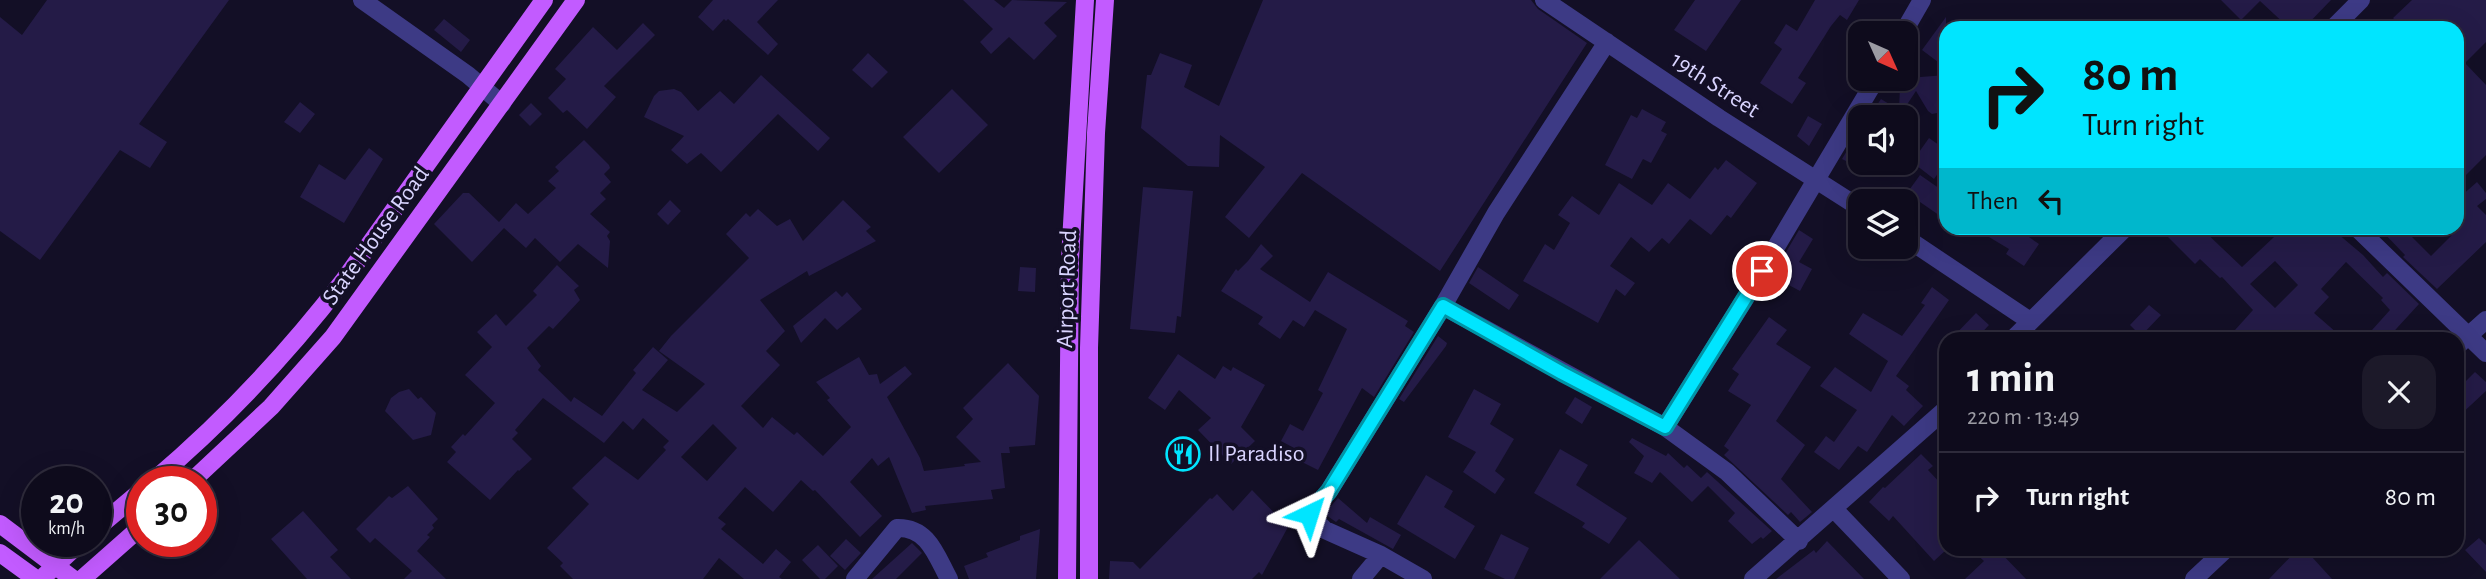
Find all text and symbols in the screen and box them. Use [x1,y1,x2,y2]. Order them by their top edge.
north arrow [1848,21,1918,91]
map controls [1848,21,1918,259]
street label: 19th Street [1666,48,1764,123]
icon: right [1967,49,2058,140]
text: 80 m [2082,51,2179,100]
button: sound [1848,105,1918,175]
text: Turn right [2082,109,2204,141]
street label: State House Road [318,163,434,309]
icon: left [2032,182,2070,220]
text: Then [1967,188,2018,214]
button: layers [1848,189,1918,259]
street label: Airport Road [1053,229,1081,349]
pin [1732,241,1792,301]
icon: arrive [1743,252,1781,290]
button: close [2362,355,2436,429]
text: 1 min [1967,357,2056,399]
text: 220 m · 13:49 [1967,406,2080,429]
restaurant icon: Il Paradiso [1164,435,1202,473]
place label: Il Paradiso [1208,442,1304,466]
speed limit sign: 30 [126,466,217,557]
position arrow [1272,477,1346,551]
icon: right [1967,479,2005,517]
text: Turn right [2026,484,2129,510]
text: 80 m [2385,484,2436,510]
text: 20 [49,485,84,520]
text: km/h [48,520,85,538]

